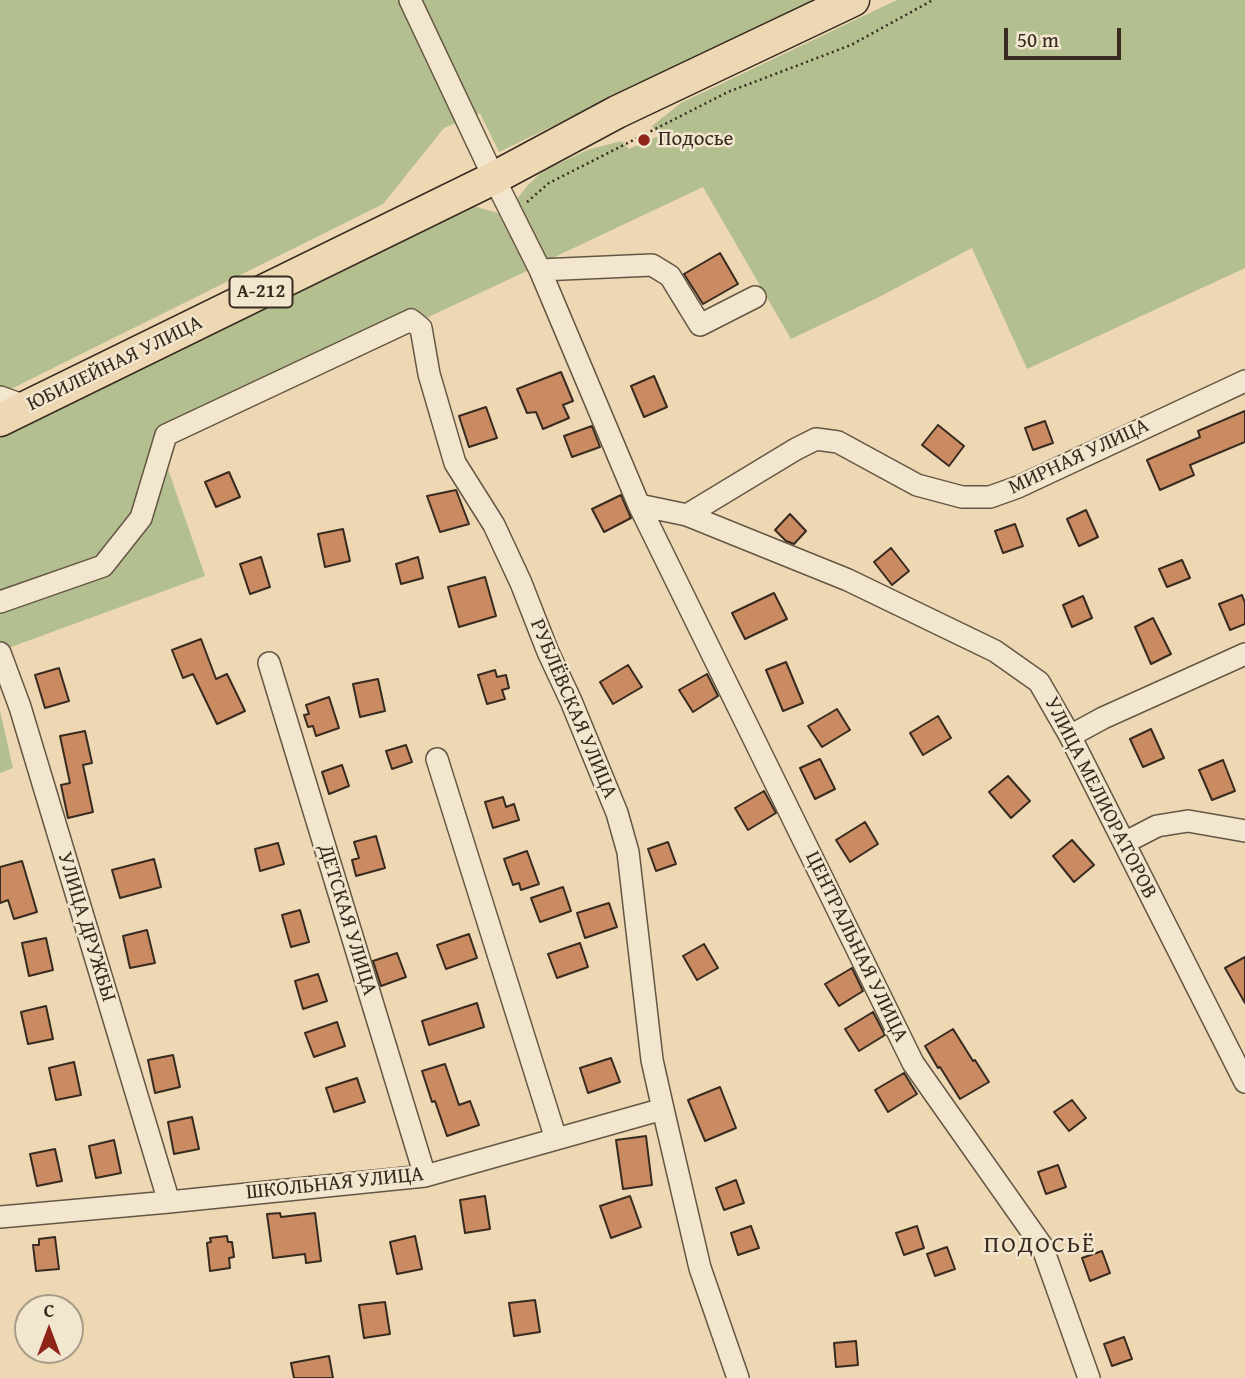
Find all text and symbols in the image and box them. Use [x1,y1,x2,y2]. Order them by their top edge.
scale bar [1007,14,1124,58]
text: 50 m [1017,24,1059,55]
place label: Подосье [658,127,733,153]
marker: Подосье [636,132,652,148]
road number: А-212 [230,276,292,308]
street label: ЮБИЛЕЙНАЯ УЛИЦА [23,311,207,417]
street label: МИРНАЯ УЛИЦА [1005,413,1153,501]
street label: РУБЛЁВСКАЯ УЛИЦА [524,616,622,802]
street label: УЛИЦА МЕЛИОРАТОРОВ [1038,693,1162,903]
street label: ДЕТСКАЯ УЛИЦА [312,842,382,998]
street label: ЦЕНТРАЛЬНАЯ УЛИЦА [799,847,913,1047]
street label: УЛИЦА ДРУЖБЫ [51,849,121,1005]
street label: ШКОЛЬНАЯ УЛИЦА [245,1162,425,1206]
district label: ПОДОСЬЁ [985,1232,1095,1260]
north arrow [14,1294,84,1364]
text: С [44,1296,54,1324]

